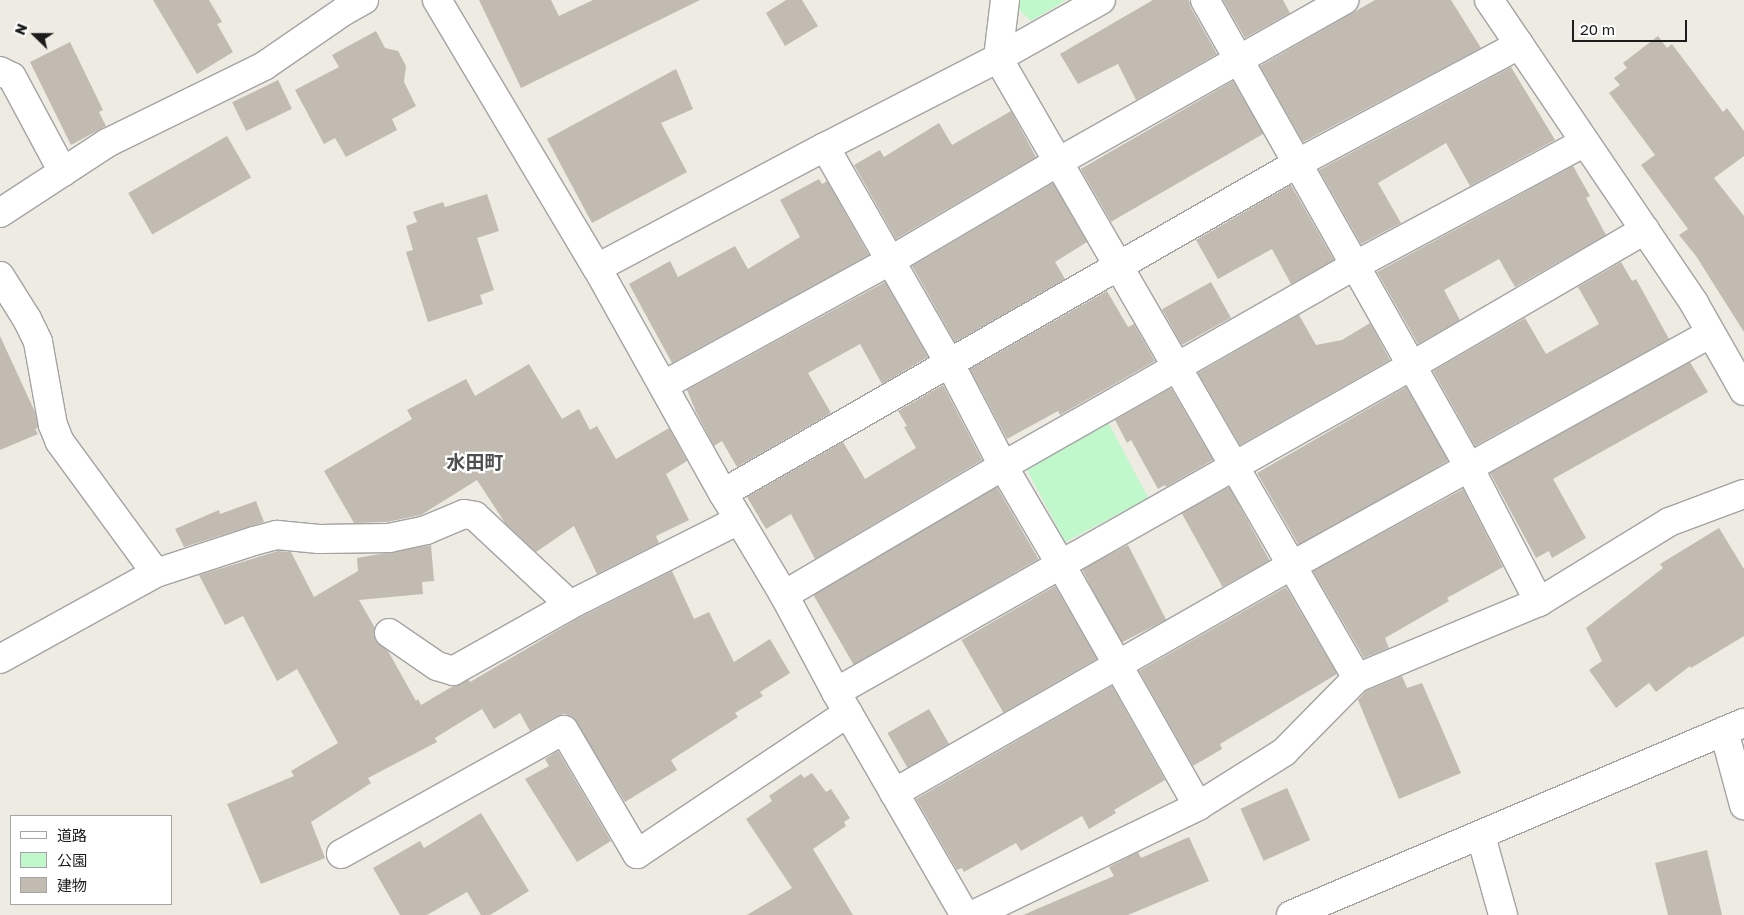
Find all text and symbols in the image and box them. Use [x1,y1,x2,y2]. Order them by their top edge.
north arrow [10,10,60,60]
scale bar [1574,10,1689,42]
text: 20 m [1580,20,1615,38]
text: N [11,21,30,37]
district label: 水田町 [447,451,503,473]
legend [10,815,172,905]
text: 道路 [57,826,87,844]
text: 公園 [57,851,87,869]
text: 建物 [57,876,87,894]

